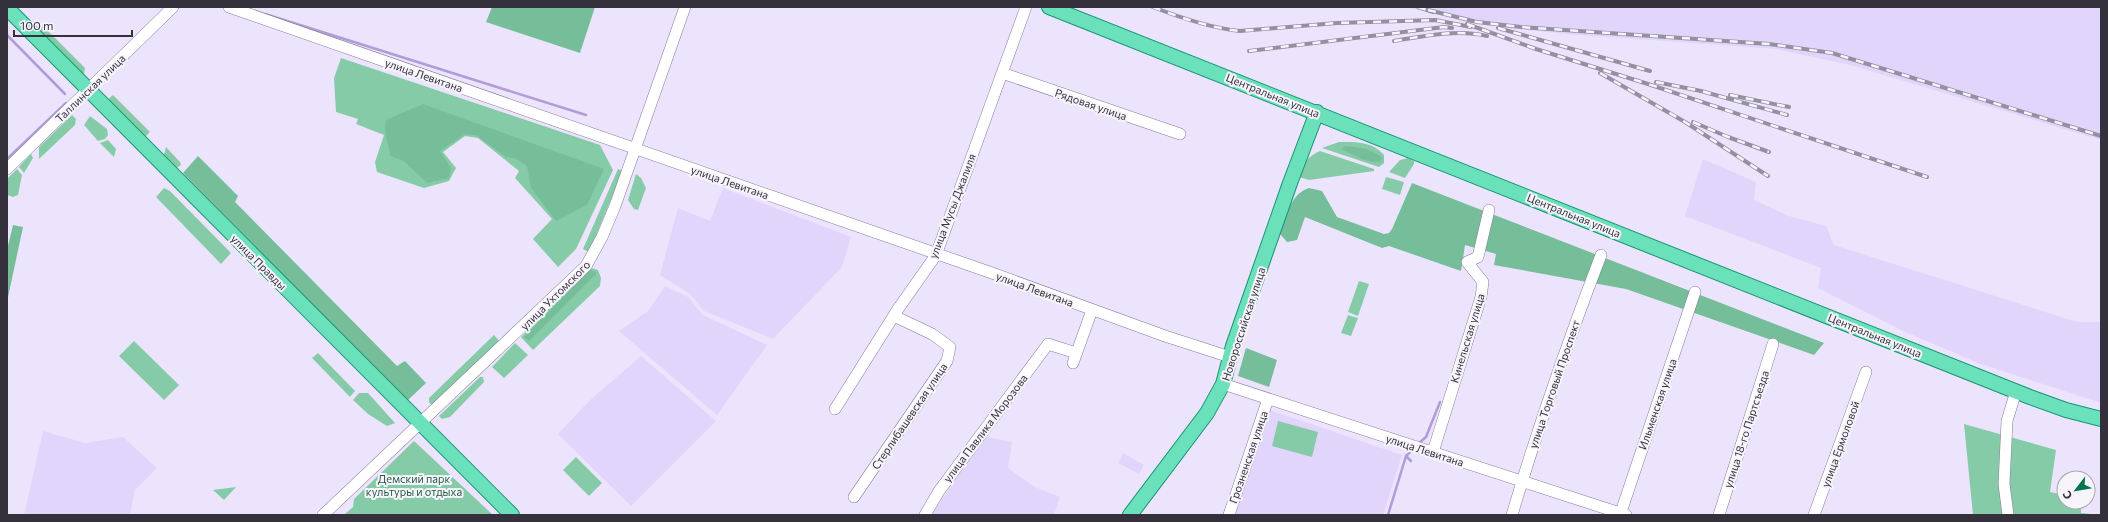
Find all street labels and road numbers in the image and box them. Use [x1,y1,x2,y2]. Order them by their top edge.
street label: Таллинская улица [52,51,128,125]
street label: улица Левитана [383,56,465,94]
street label: Центральная улица [1224,70,1322,120]
street label: Рядовая улица [1053,86,1129,122]
street label: улица Мусы Джалиля [926,152,978,260]
street label: улица Левитана [689,163,771,201]
street label: Центральная улица [1525,190,1623,240]
street label: улица Правды [229,232,289,292]
street label: улица Ухтомского [517,257,593,333]
street label: Новороссийская улица [1218,266,1268,382]
street label: улица Левитана [995,269,1075,309]
street label: Кинельская улица [1447,292,1487,384]
street label: Центральная улица [1826,310,1924,360]
street label: улица Торговый Проспект [1526,318,1582,450]
street label: Ильменская улица [1635,357,1679,451]
street label: Стерлибашевская улица [869,360,949,472]
street label: улица 18-го Партсъезда [1721,369,1771,489]
street label: улица Павлика Морозова [940,371,1030,485]
street label: улица Ермоловой [1818,399,1862,489]
street label: Грозненская улица [1226,409,1270,505]
street label: улица Левитана [1384,431,1466,469]

